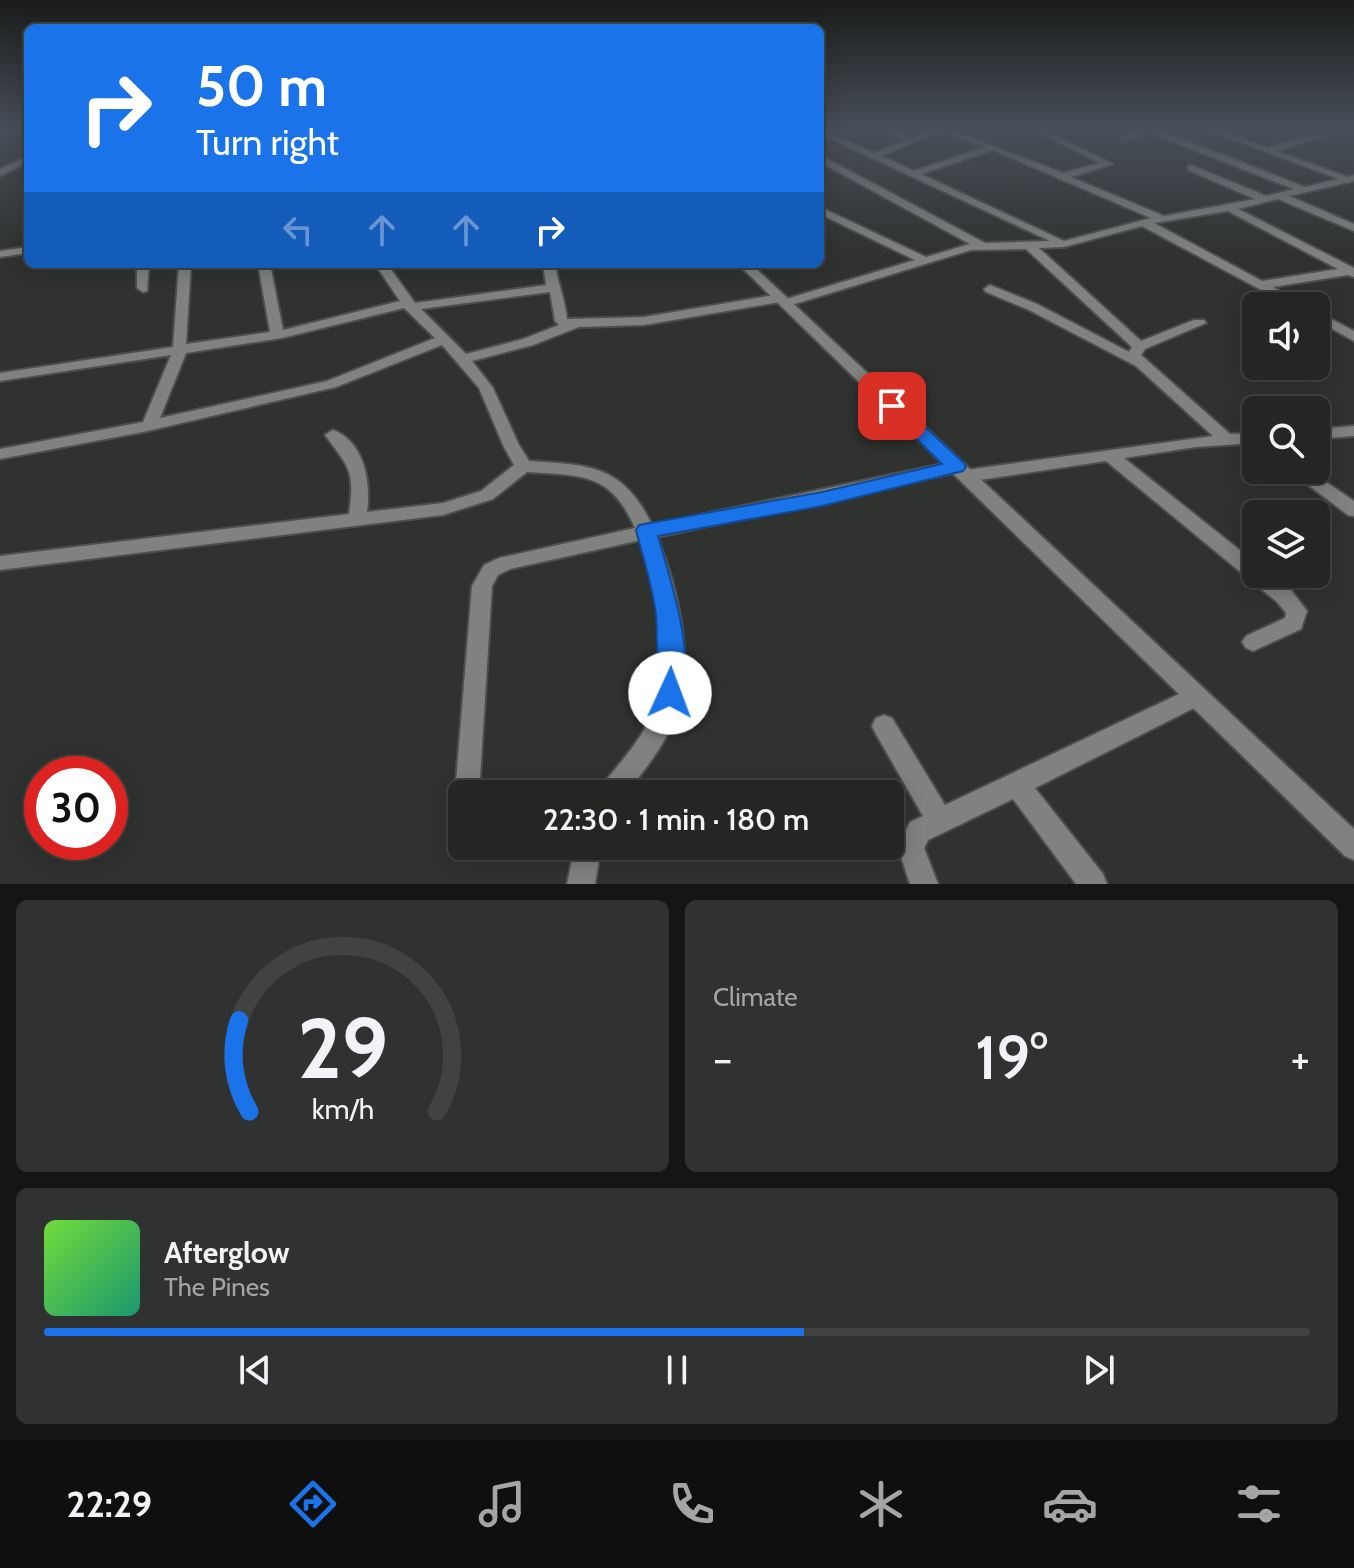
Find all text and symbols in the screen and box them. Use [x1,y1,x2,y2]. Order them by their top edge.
text: 50 m [196,52,327,120]
icon: right [64,56,168,160]
text: Turn right [196,120,339,164]
icon: left [276,208,320,252]
icon: ahead [360,208,404,252]
icon: ahead [444,208,488,252]
icon: right [528,208,572,252]
map controls [1242,292,1330,588]
button: sound [1242,292,1330,380]
pin [858,372,926,440]
icon: arrive [870,384,914,428]
button: search [1242,396,1330,484]
button: layers [1242,500,1330,588]
position arrow [628,651,712,735]
speed limit sign: 30 [24,756,128,860]
text: 22:30 · 1 min · 180 m [543,801,809,838]
text: Climate [713,981,798,1013]
text: 29 [297,998,388,1099]
text: 19° [975,1021,1048,1094]
text: − [713,1032,732,1085]
text: + [1291,1032,1310,1085]
text: km/h [311,1091,374,1126]
text: Afterglow [164,1234,290,1271]
text: The Pines [164,1271,270,1303]
icon: previous [233,1348,277,1392]
icon: pause [655,1348,699,1392]
icon: next [1077,1348,1121,1392]
icon: directions [285,1476,341,1532]
icon: music [474,1476,530,1532]
icon: phone [664,1476,720,1532]
icon: climate [853,1476,909,1532]
icon: car [1042,1476,1098,1532]
icon: filters [1231,1476,1287,1532]
text: 22:29 [67,1482,152,1526]

